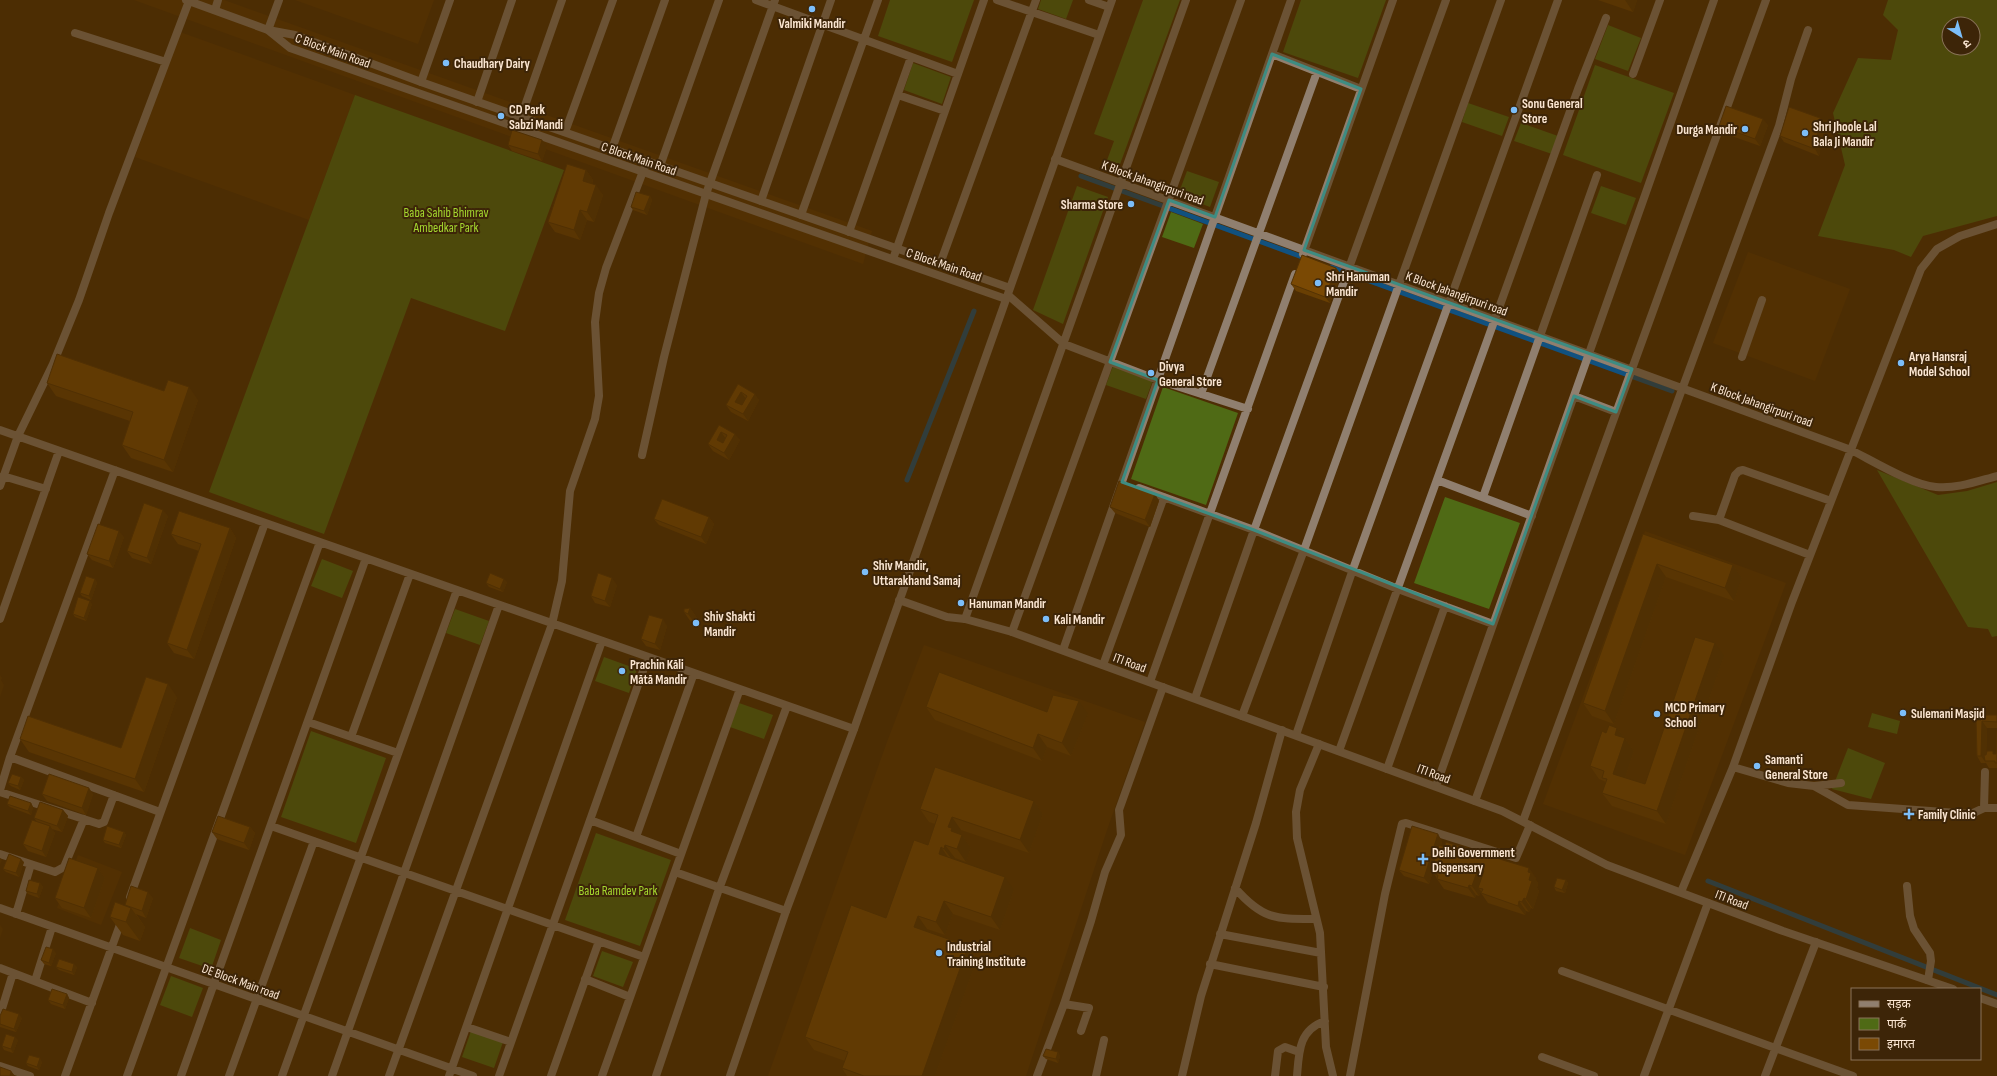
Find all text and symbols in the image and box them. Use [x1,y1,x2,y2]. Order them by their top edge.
marker: Valmiki Mandir [807,4,817,14]
place label: Valmiki Mandir [779,16,845,32]
north arrow [1941,16,1981,56]
street label: C Block Main Road [293,30,372,72]
text: उ [1960,36,1973,51]
place label: Chaudhary Dairy [454,56,531,72]
marker: Chaudhary Dairy [441,58,451,68]
place label: Sonu General Store [1522,96,1583,127]
place label: CD Park Sabzi Mandi [509,102,563,133]
marker: Sonu General Store [1509,105,1519,115]
marker: CD Park Sabzi Mandi [496,111,506,121]
place label: Shri Jhoole Lal Bala Ji Mandir [1813,119,1877,150]
place label: Durga Mandir [1677,122,1737,138]
marker: Durga Mandir [1740,124,1750,134]
marker: Shri Jhoole Lal Bala Ji Mandir [1800,128,1810,138]
street label: C Block Main Road [599,139,678,179]
street label: K Block Jahangirpuri road [1099,157,1206,209]
place label: Sharma Store [1061,197,1123,213]
marker: Sharma Store [1126,199,1136,209]
park label: Baba Sahib Bhimrav Ambedkar Park [404,205,488,236]
street label: C Block Main Road [904,245,983,285]
street label: K Block Jahangirpuri road [1403,268,1510,320]
place label: Shri Hanuman Mandir [1326,269,1390,300]
marker: Shri Hanuman Mandir [1313,278,1323,288]
place label: Arya Hansraj Model School [1908,349,1970,380]
marker: Arya Hansraj Model School [1896,358,1906,368]
place label: Divya General Store [1159,359,1222,390]
marker: Divya General Store [1146,368,1156,378]
street label: K Block Jahangirpuri road [1708,379,1815,431]
place label: Shiv Mandir, Uttarakhand Samaj [873,558,961,589]
marker: Shiv Mandir, Uttarakhand Samaj [860,567,870,577]
place label: Hanuman Mandir [969,596,1046,612]
marker: Hanuman Mandir [956,598,966,608]
place label: Shiv Shakti Mandir [704,609,756,640]
place label: Kali Mandir [1054,612,1105,628]
marker: Kali Mandir [1041,614,1051,624]
marker: Shiv Shakti Mandir [691,618,701,628]
street label: ITI Road [1111,650,1148,676]
place label: Prachin Kāli Mātā Mandir [630,657,687,688]
marker: Prachin Kāli Mātā Mandir [617,666,627,676]
place label: MCD Primary School [1665,700,1725,731]
place label: Sulemani Masjid [1911,706,1985,722]
marker: Sulemani Masjid [1898,708,1908,718]
marker: MCD Primary School [1652,709,1662,719]
place label: Samanti General Store [1765,752,1828,783]
street label: ITI Road [1415,761,1452,787]
marker: Samanti General Store [1752,761,1762,771]
place label: Family Clinic [1918,807,1976,823]
marker: Family Clinic [1903,808,1915,820]
place label: Delhi Government Dispensary [1432,845,1515,876]
marker: Delhi Government Dispensary [1417,853,1429,865]
park label: Baba Ramdev Park [578,883,658,899]
street label: ITI Road [1713,886,1751,914]
place label: Industrial Training Institute [947,939,1026,970]
marker: Industrial Training Institute [934,948,944,958]
street label: DE Block Main road [200,960,282,1003]
legend [1851,988,1981,1060]
text: सड़क [1887,997,1912,1012]
text: पार्क [1887,1017,1907,1032]
text: इमारत [1887,1037,1916,1052]

